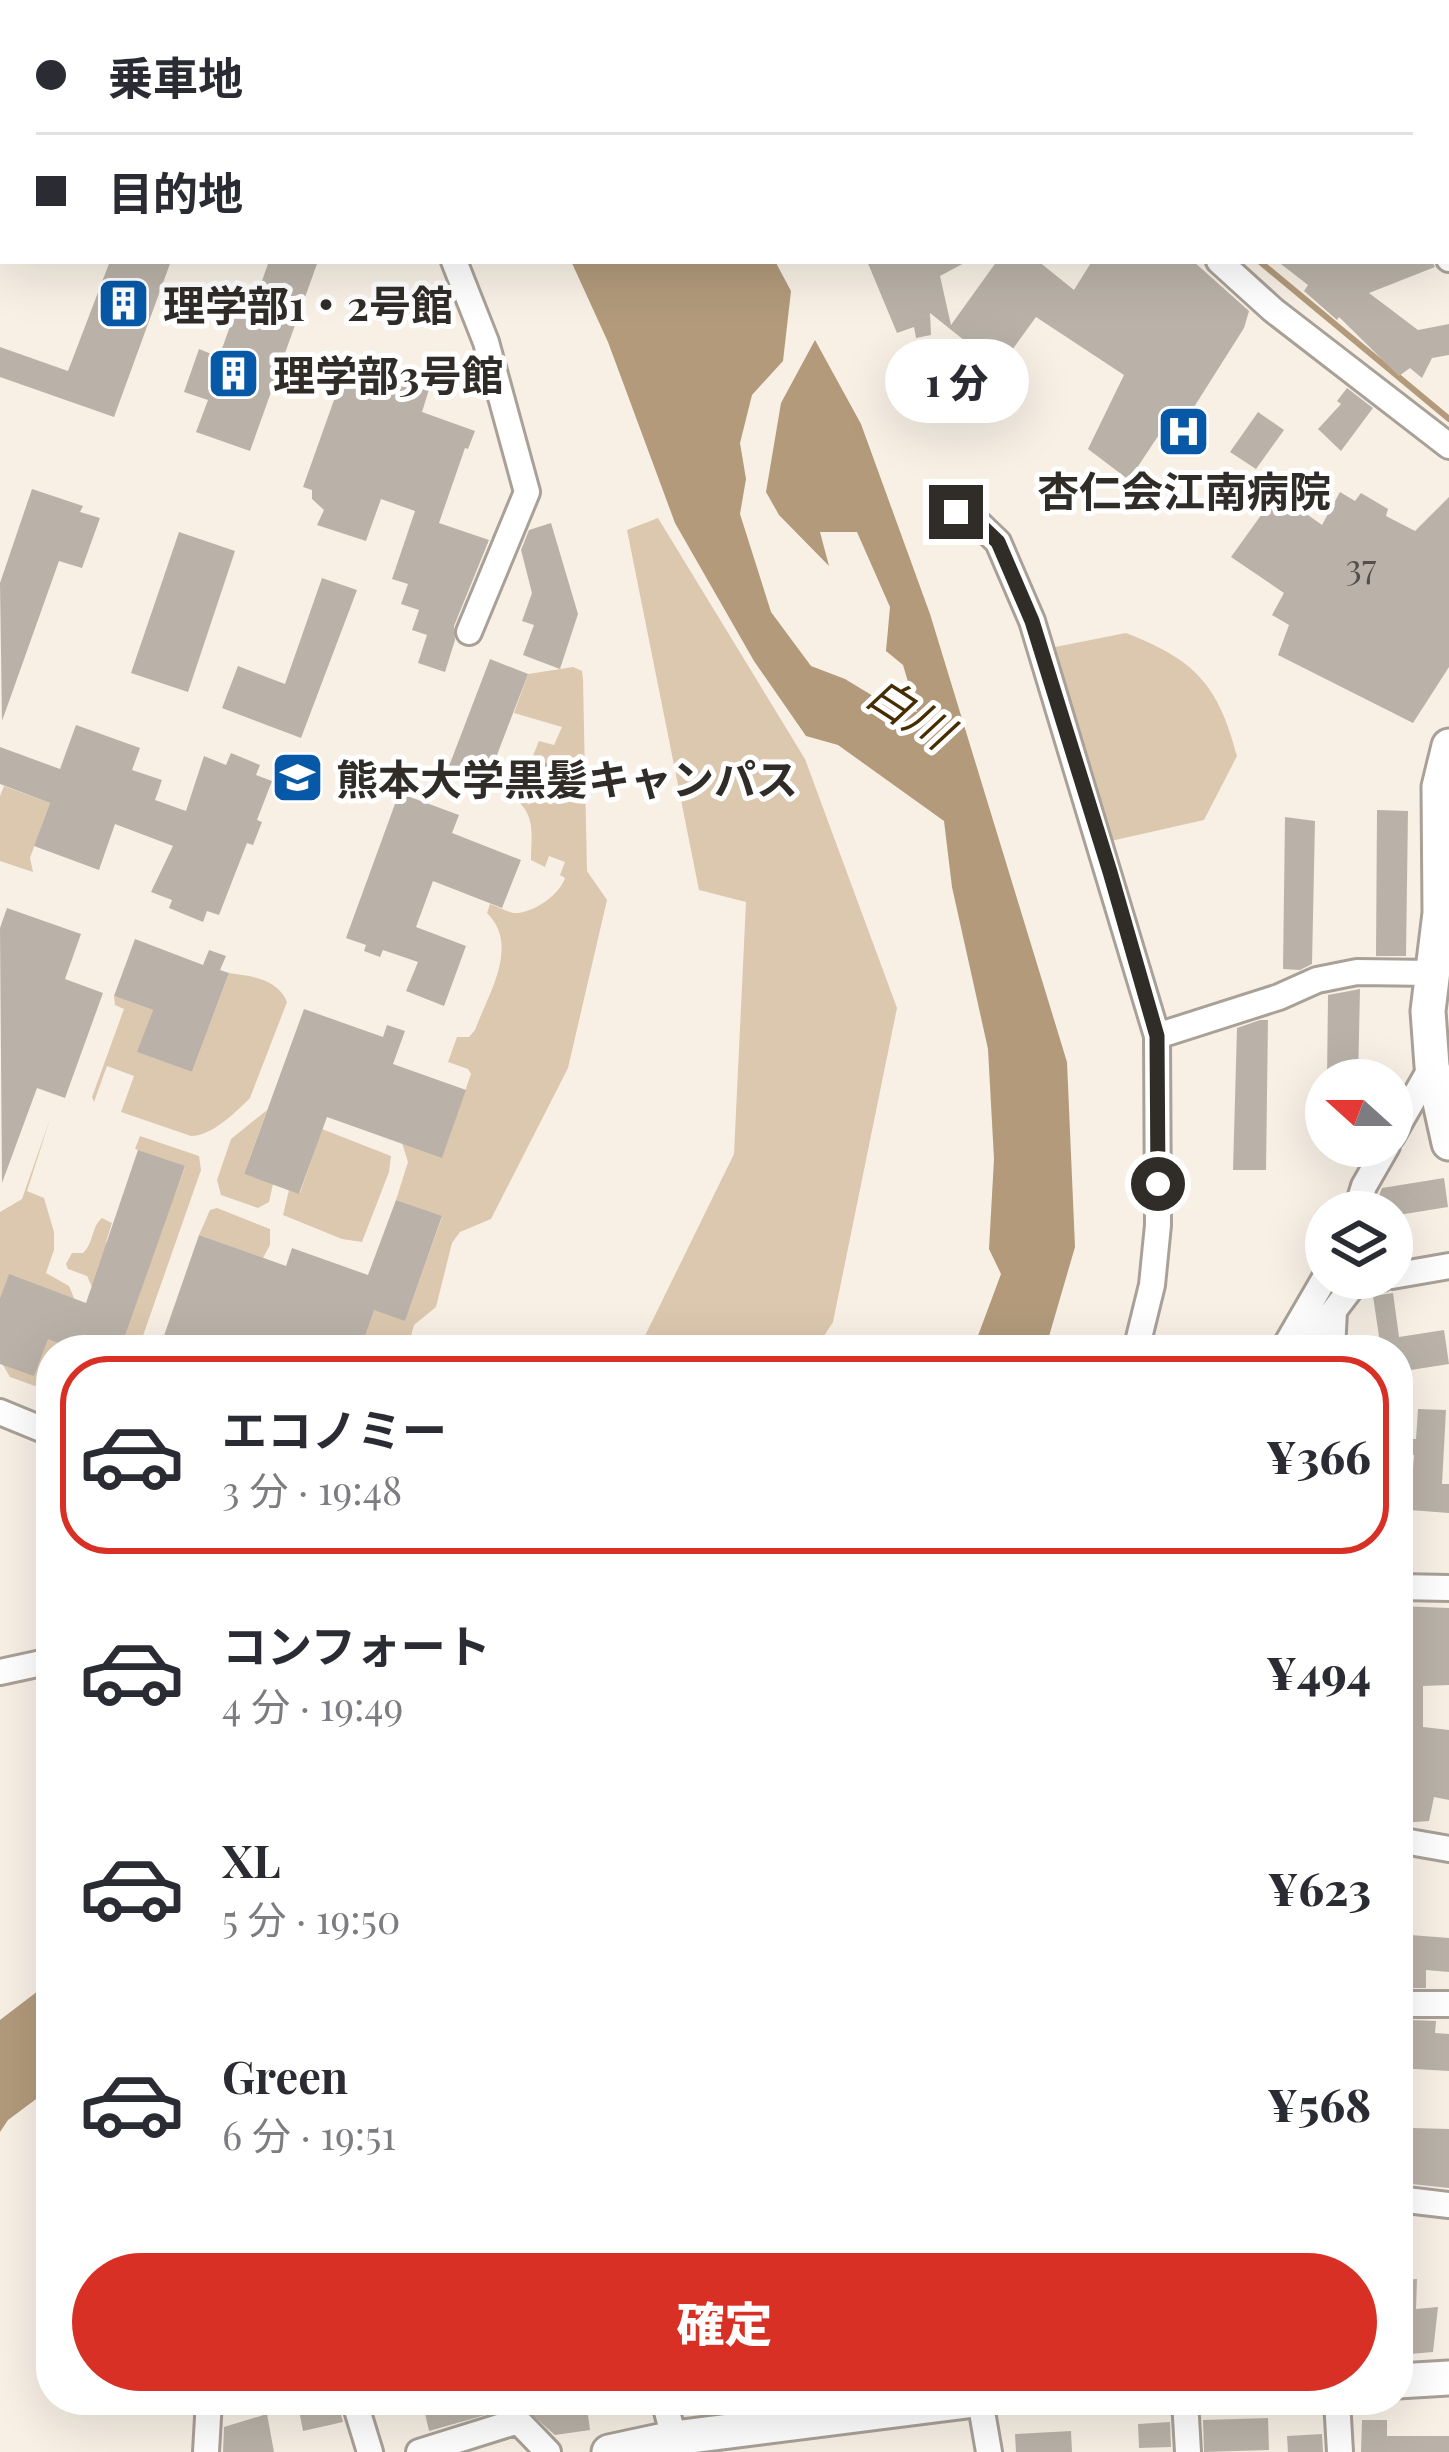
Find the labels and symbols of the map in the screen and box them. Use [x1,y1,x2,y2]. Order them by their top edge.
building icon: 理学部1・2号館 [96,276,152,332]
place label: 理学部1・2号館 [163,276,453,332]
callout: 1 分 [884,338,1028,422]
building icon: 理学部3号館 [206,346,262,402]
place label: 理学部3号館 [273,346,504,402]
hospital icon: 杏仁会江南病院 [1156,403,1212,459]
place label: 杏仁会江南病院 [1037,462,1331,518]
route end [929,485,983,539]
house number: 37 [1346,541,1377,589]
water label: 白川 [857,660,968,762]
school or university icon: 熊本大学黒髪キャンパス [269,750,325,806]
place label: 熊本大学黒髪キャンパス [336,750,798,806]
north arrow [1305,1059,1413,1167]
route start [1131,1157,1185,1211]

